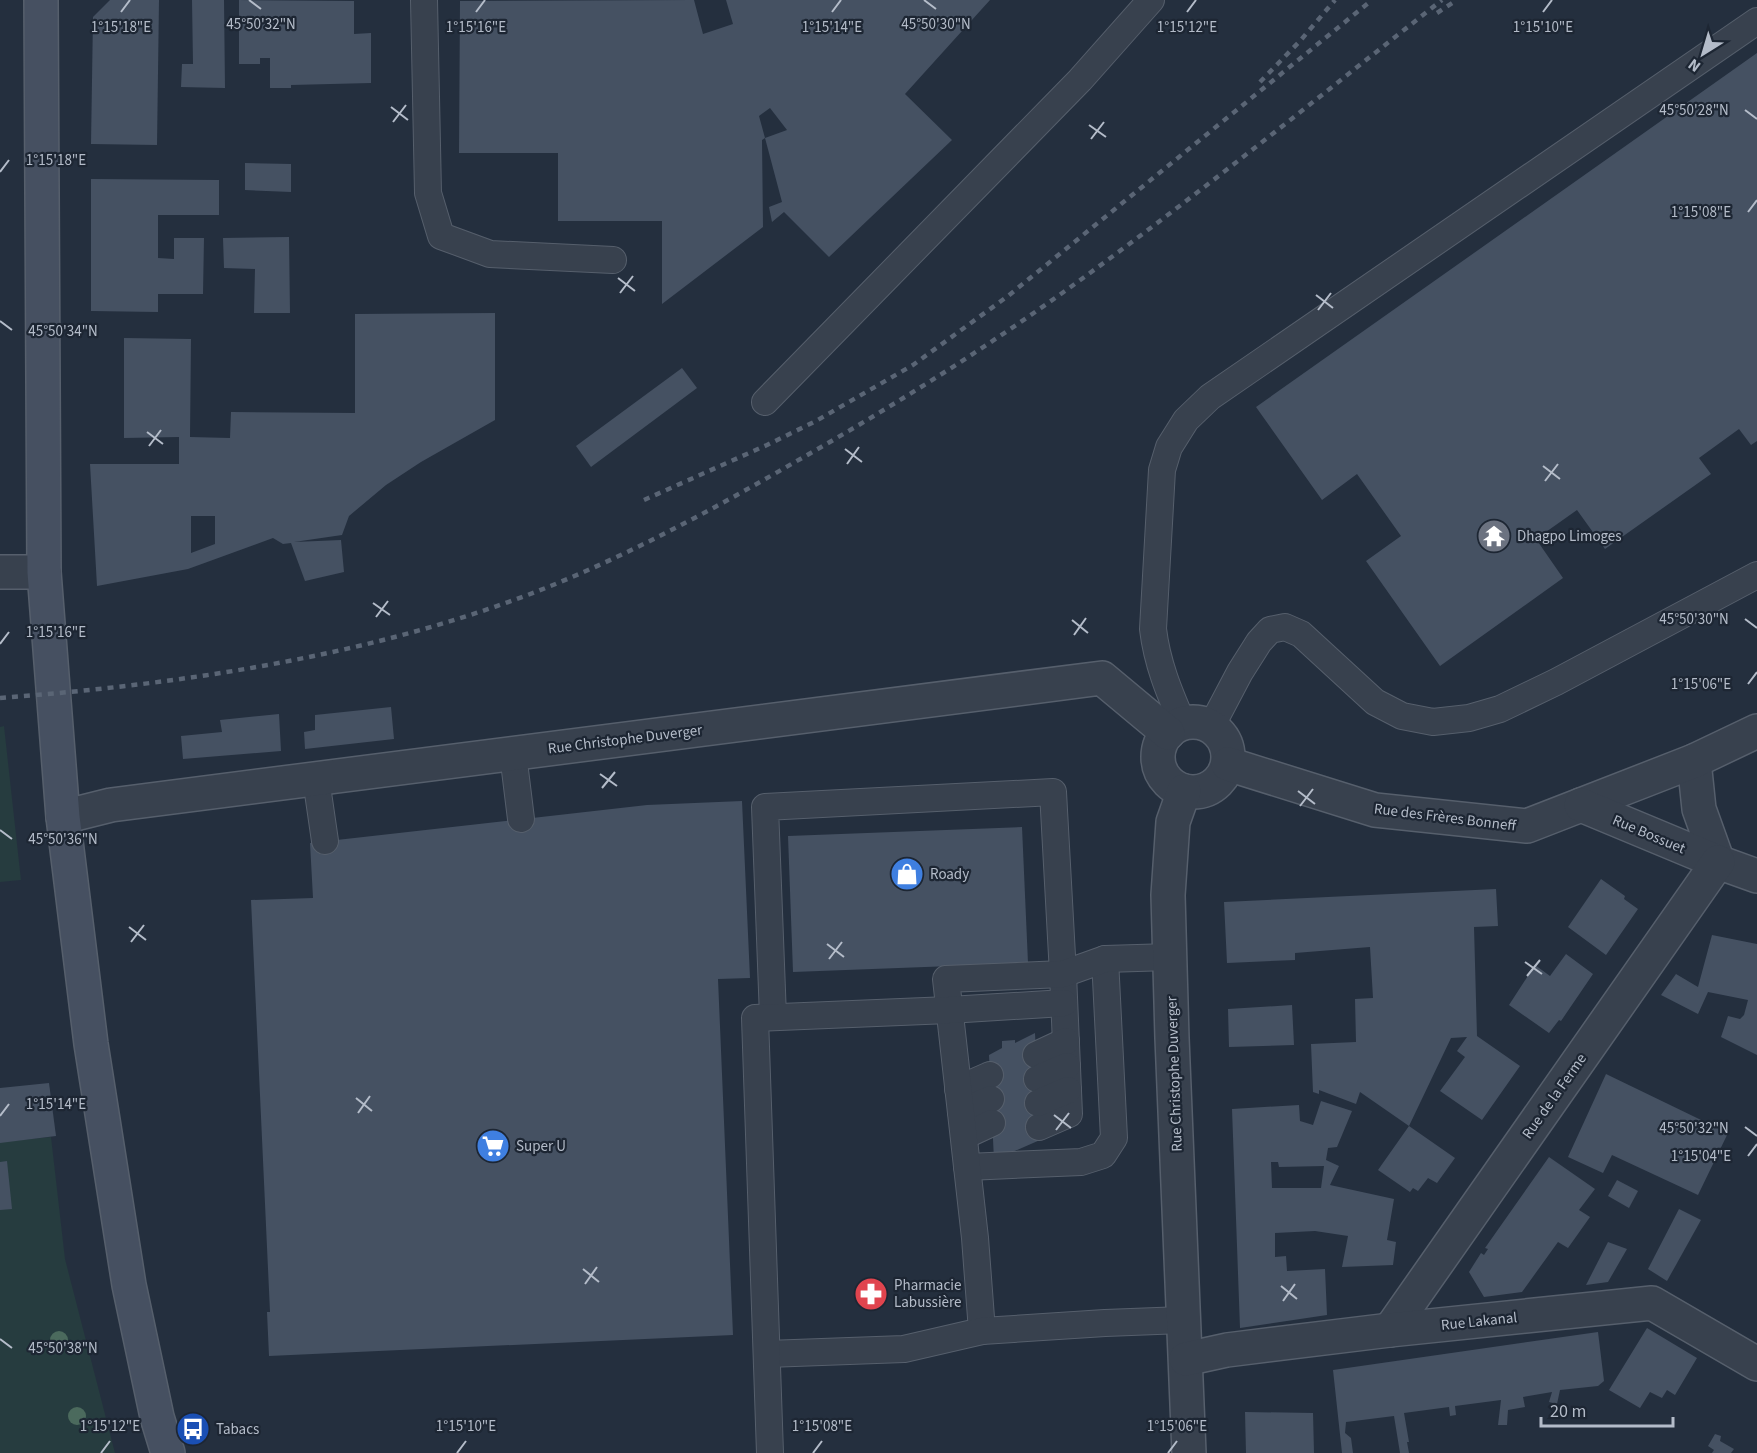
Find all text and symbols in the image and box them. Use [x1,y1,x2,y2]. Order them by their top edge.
text: 45°50'32"N [226,14,296,35]
text: 45°50'30"N [901,14,971,35]
text: 1°15'18"E [91,17,151,38]
text: 1°15'16"E [446,17,506,38]
text: 1°15'14"E [802,17,862,38]
text: 1°15'12"E [1157,17,1217,38]
text: 1°15'10"E [1513,17,1573,38]
north arrow [1673,24,1733,84]
text: N [1684,53,1705,77]
text: 45°50'28"N [1659,100,1729,121]
text: 1°15'18"E [26,150,86,171]
text: 1°15'08"E [1671,202,1731,223]
text: 45°50'34"N [28,321,98,342]
temple icon: Dhagpo Limoges [1476,518,1512,554]
place label: Dhagpo Limoges [1517,526,1622,547]
text: 45°50'30"N [1659,609,1729,630]
text: 1°15'16"E [26,622,86,643]
text: 1°15'06"E [1671,674,1731,695]
street label: Rue Christophe Duverger [547,720,704,759]
street label: Rue des Frères Bonneff [1373,798,1519,837]
street label: Rue Bossuet [1609,810,1688,859]
text: 45°50'36"N [28,829,98,850]
shop icon: Roady [889,856,925,892]
place label: Roady [930,864,969,885]
street label: Rue Christophe Duverger [1161,995,1188,1152]
street label: Rue de la Ferme [1517,1049,1592,1143]
text: 1°15'14"E [26,1094,86,1115]
text: 45°50'32"N [1659,1118,1729,1139]
supermarket icon: Super U [475,1128,511,1164]
place label: Super U [516,1136,566,1157]
text: 1°15'04"E [1671,1146,1731,1167]
place label: Pharmacie Labussière [894,1275,962,1313]
pharmacy icon: Pharmacie Labussière [853,1276,889,1312]
street label: Rue Lakanal [1440,1307,1518,1336]
text: 45°50'38"N [28,1338,98,1359]
scale bar [1541,1390,1673,1428]
text: 20 m [1550,1399,1586,1424]
bus stop icon: Tabacs [175,1411,211,1447]
text: 1°15'12"E [80,1416,140,1437]
text: 1°15'10"E [436,1416,496,1437]
text: 1°15'08"E [792,1416,852,1437]
text: 1°15'06"E [1147,1416,1207,1437]
place label: Tabacs [216,1419,259,1440]

